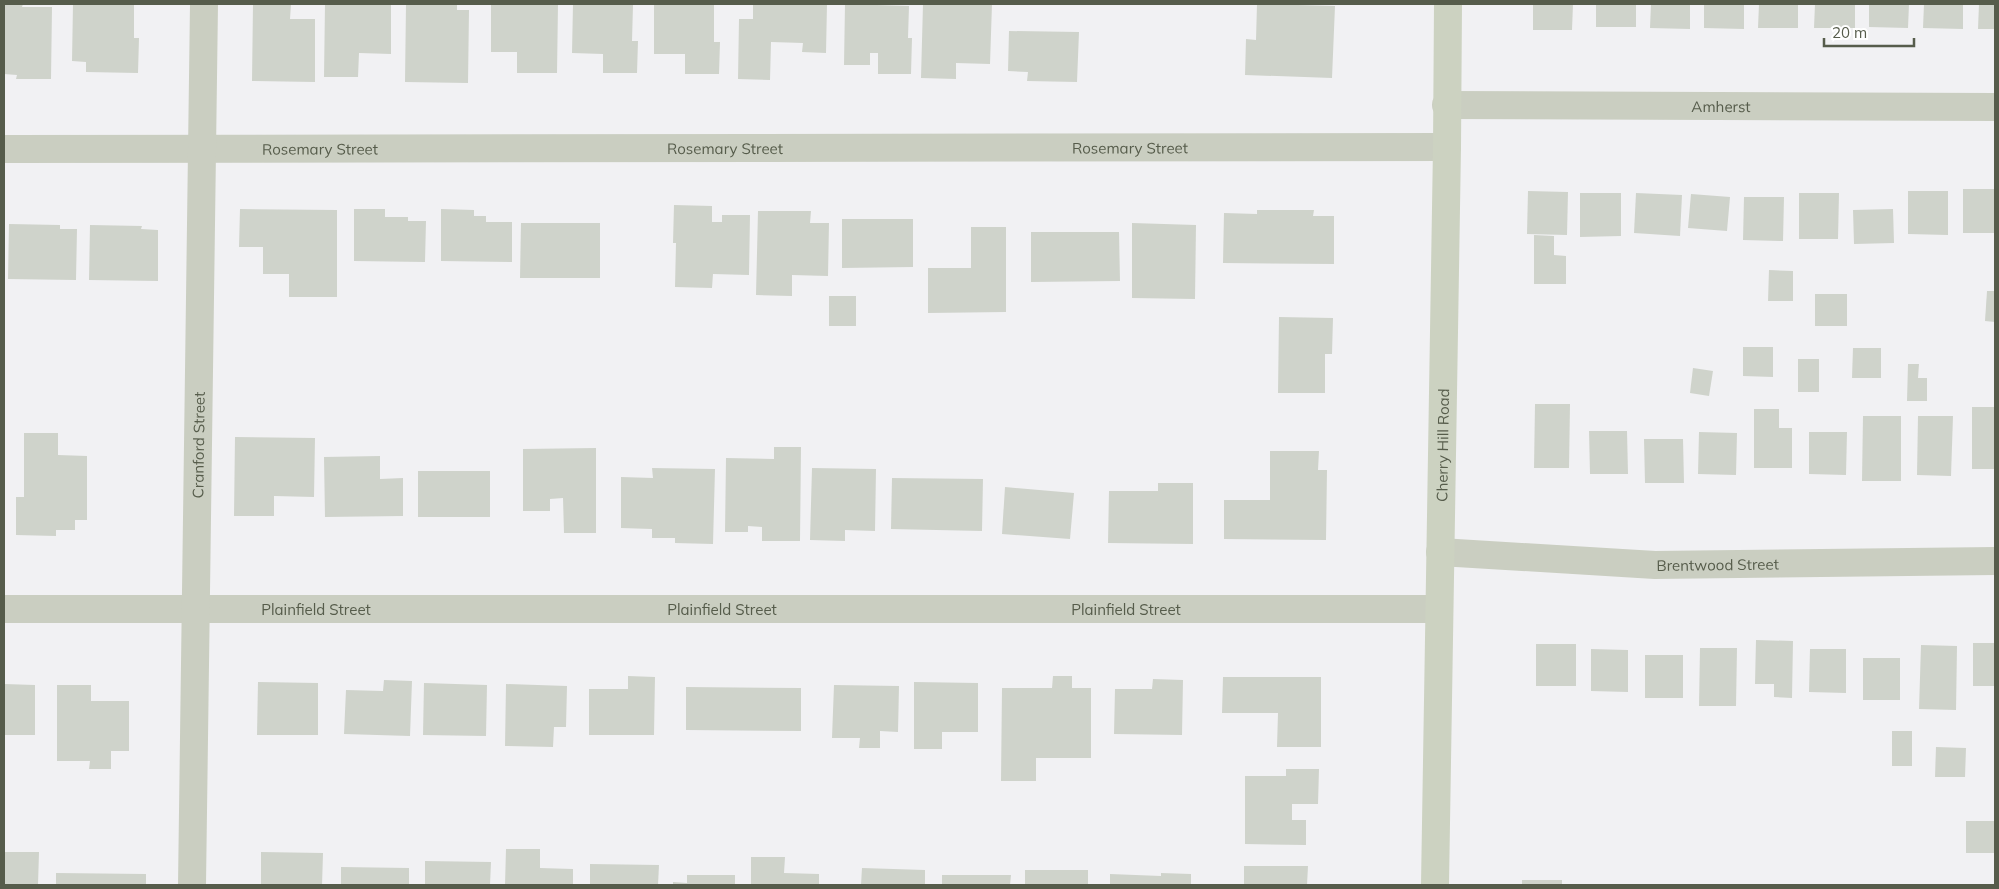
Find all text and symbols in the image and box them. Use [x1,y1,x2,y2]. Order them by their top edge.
scale bar [1824,15,1914,47]
text: 20 m [1832,23,1867,42]
street label: Amherst [1691,96,1751,116]
street label: Rosemary Street [667,138,783,158]
street label: Rosemary Street [1072,138,1188,157]
street label: Rosemary Street [262,139,378,158]
street label: Cherry Hill Road [1432,388,1453,502]
street label: Cranford Street [188,392,208,499]
street label: Brentwood Street [1656,554,1779,574]
street label: Plainfield Street [261,600,371,619]
street label: Plainfield Street [667,600,777,619]
street label: Plainfield Street [1071,600,1181,619]

